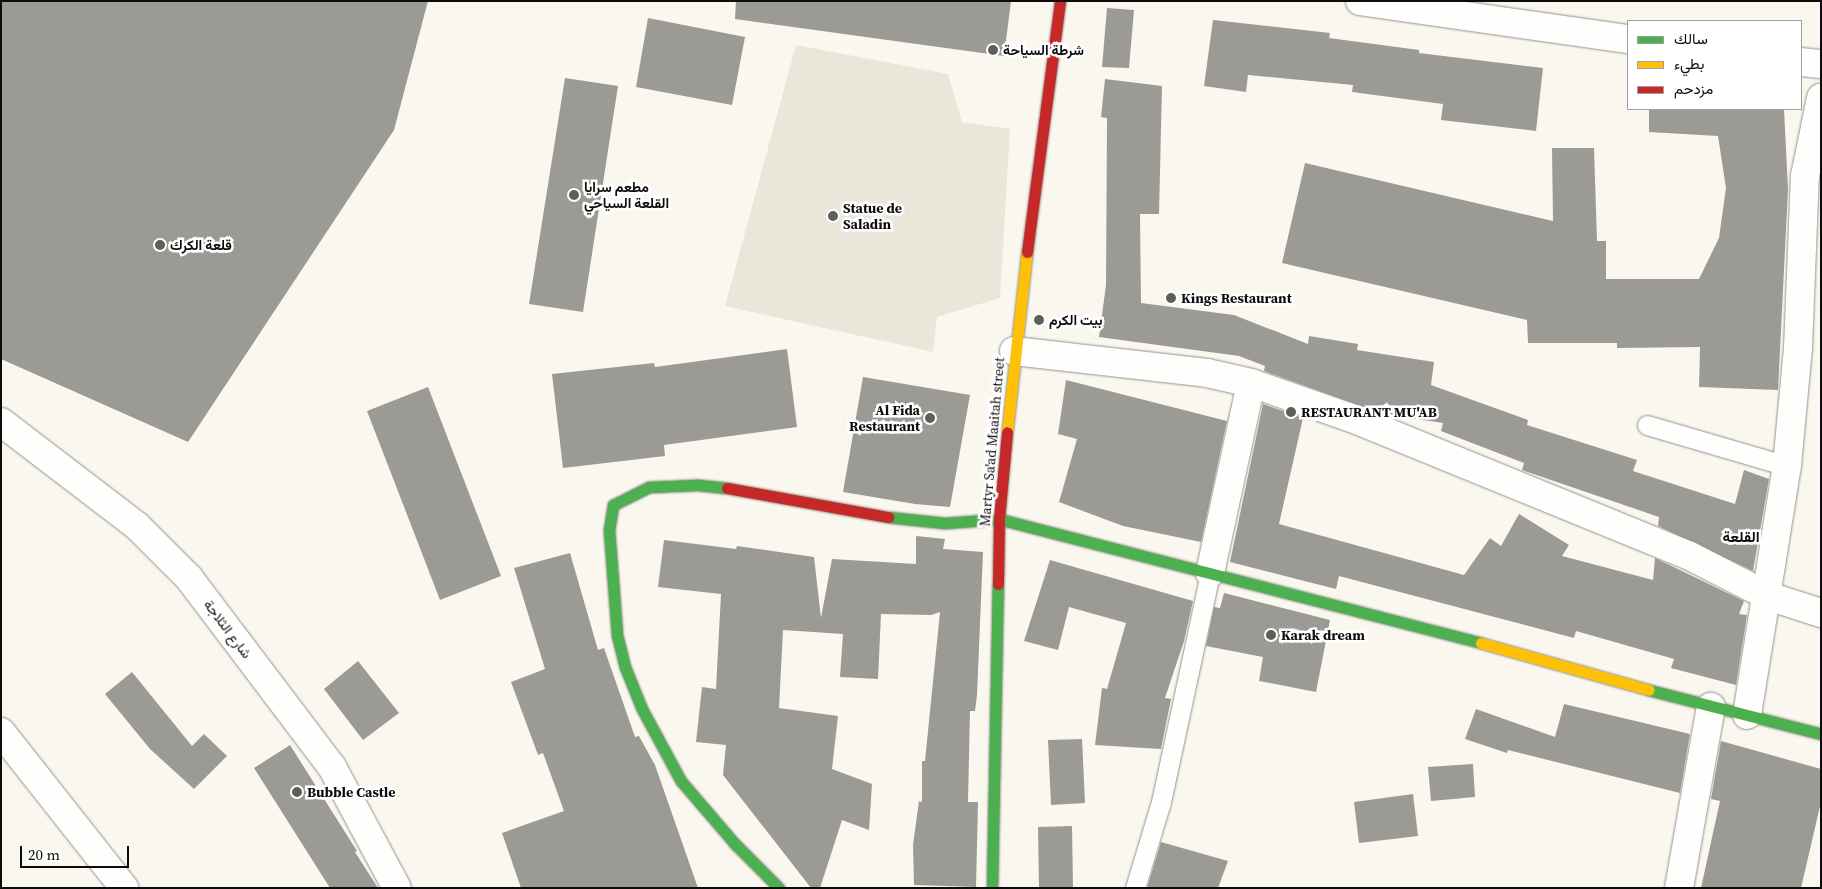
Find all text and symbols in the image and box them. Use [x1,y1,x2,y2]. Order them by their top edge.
legend [1627,20,1802,110]
text: سالك [1674,28,1708,49]
place label: شرطة السياحة [1003,42,1084,58]
marker: شرطة السياحة [987,44,999,56]
text: بطيء [1674,53,1704,74]
text: مزدحم [1674,78,1713,99]
place label: مطعم سرايا القلعة السياحي [584,179,669,212]
marker: مطعم سرايا القلعة السياحي [568,189,580,201]
place label: Statue de Saladin [843,200,902,232]
marker: Statue de Saladin [827,210,839,222]
place label: قلعة الكرك [170,237,232,253]
marker: قلعة الكرك [154,239,166,251]
place label: Kings Restaurant [1181,290,1292,306]
marker: Kings Restaurant [1165,292,1177,304]
place label: بيت الكرم [1049,312,1103,328]
marker: بيت الكرم [1033,314,1045,326]
street label: Martyr Sa'ad Maaitah street [976,357,1008,527]
place label: Al Fida Restaurant [849,402,920,434]
place label: RESTAURANT MU'AB [1301,404,1437,420]
marker: RESTAURANT MU'AB [1285,406,1297,418]
marker: Al Fida Restaurant [924,412,936,424]
district label: القلعة [1722,528,1760,546]
street label: شارع الثلاجة [200,596,256,662]
place label: Karak dream [1281,627,1365,643]
marker: Karak dream [1265,629,1277,641]
place label: Bubble Castle [307,784,396,800]
marker: Bubble Castle [291,786,303,798]
scale bar [22,836,131,868]
text: 20 m [28,844,60,865]

